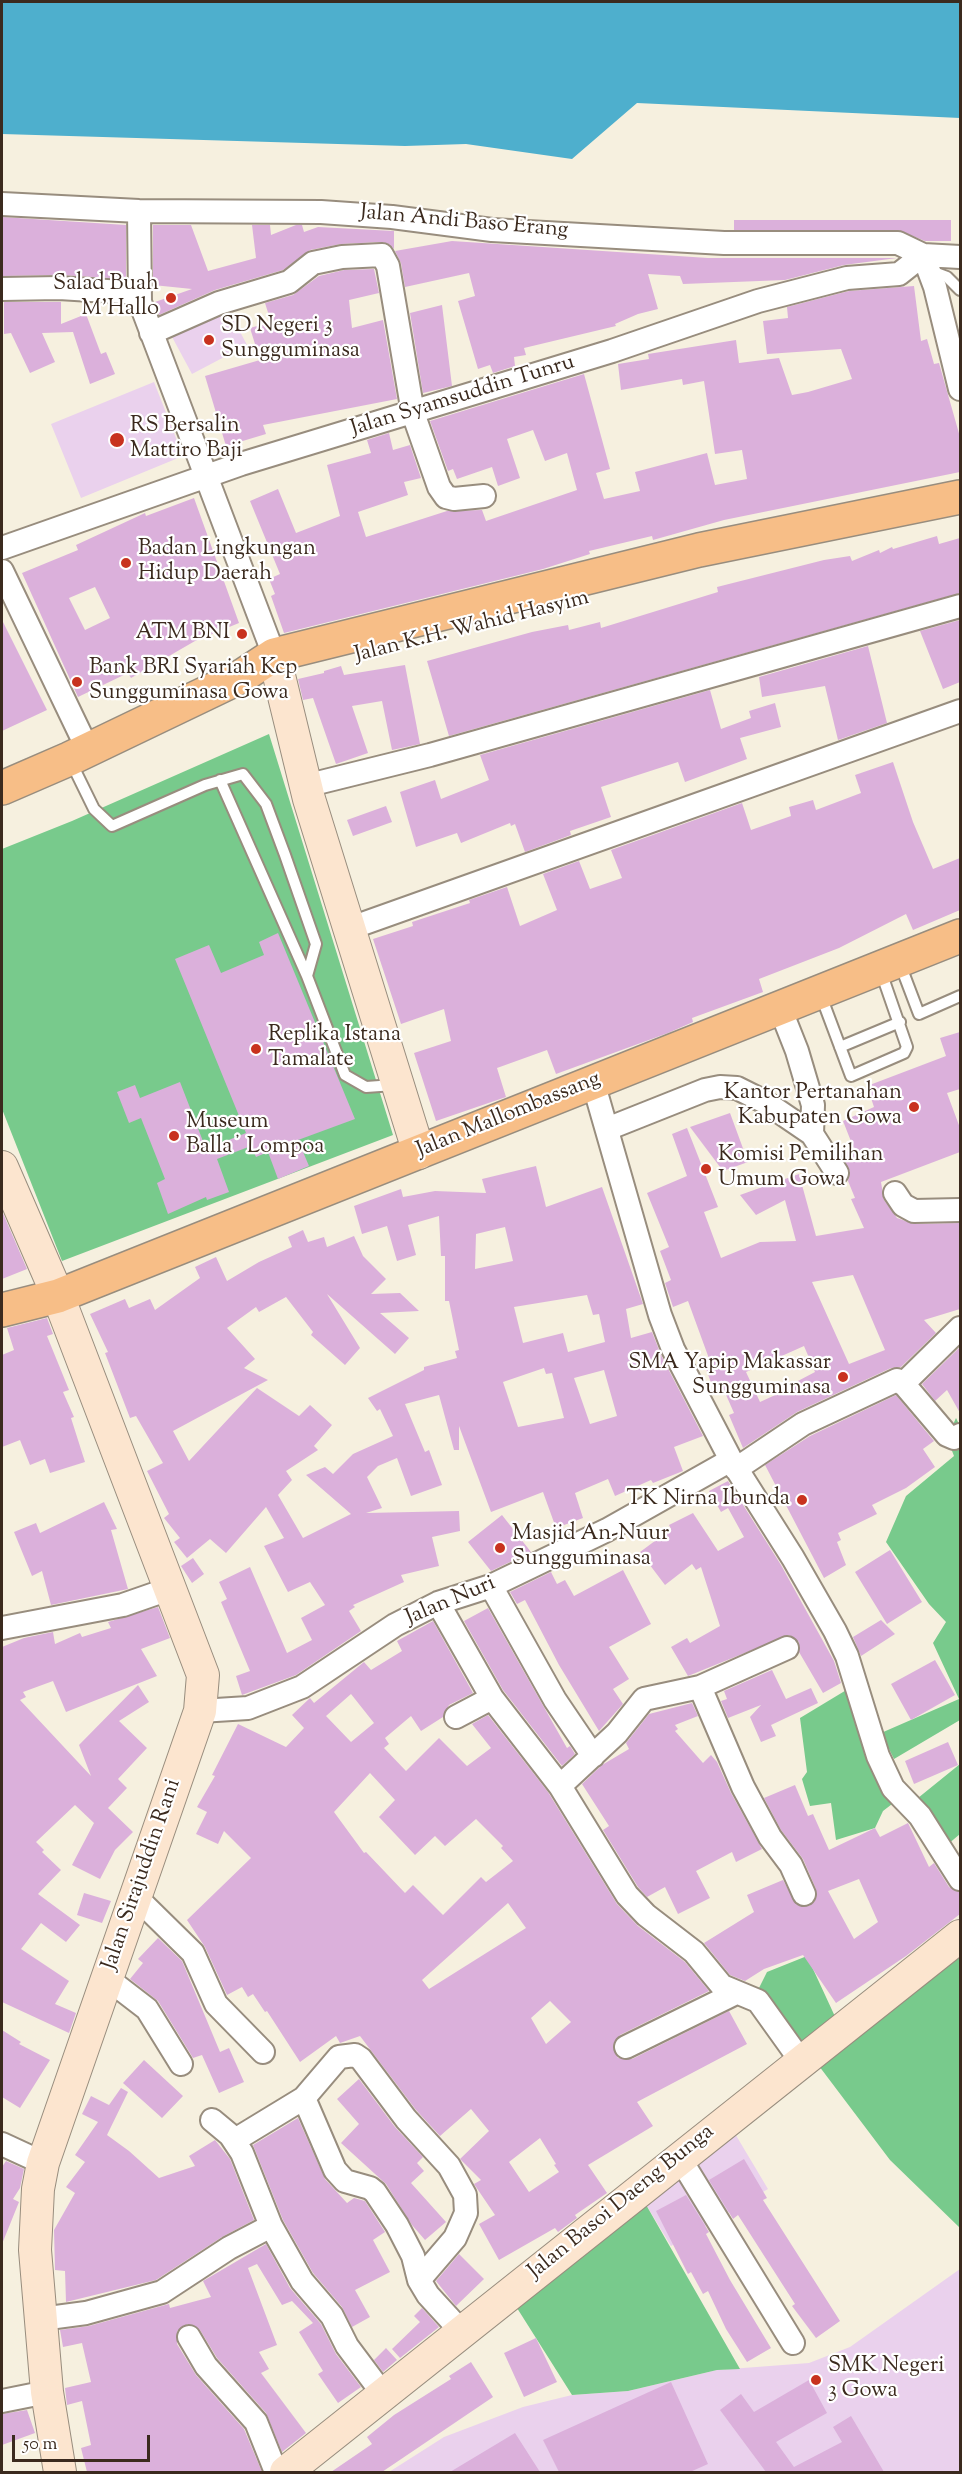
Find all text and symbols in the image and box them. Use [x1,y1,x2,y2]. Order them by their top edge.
street label: Jalan Andi Baso Erang [359,201,569,245]
place label: Salad Buah M'Hallo [53,272,159,324]
marker: Salad Buah M'Hallo [164,291,178,305]
place label: SD Negeri 3 Sungguminasa [221,314,360,366]
marker: SD Negeri 3 Sungguminasa [202,333,216,347]
street label: Jalan Syamsuddin Tunru [348,350,578,444]
place label: RS Bersalin Mattiro Baji [130,414,242,466]
marker: RS Bersalin Mattiro Baji [108,431,126,449]
place label: Badan Lingkungan Hidup Daerah [138,537,316,588]
marker: Badan Lingkungan Hidup Daerah [119,556,133,570]
street label: Jalan K.H. Wahid Hasyim [352,586,592,670]
place label: ATM BNI [135,621,230,647]
marker: ATM BNI [235,627,249,641]
place label: Bank BRI Syariah Kcp Sungguminasa Gowa [89,656,297,708]
marker: Bank BRI Syariah Kcp Sungguminasa Gowa [70,675,84,689]
place label: Replika Istana Tamalate [268,1023,401,1074]
marker: Replika Istana Tamalate [249,1042,263,1056]
street label: Jalan Mallombassang [413,1067,605,1165]
place label: Kantor Pertanahan Kabupaten Gowa [724,1081,902,1132]
marker: Kantor Pertanahan Kabupaten Gowa [907,1100,921,1114]
place label: Museum Ballaʼ Lompoa [186,1110,324,1162]
marker: Museum Ballaʼ Lompoa [167,1129,181,1143]
place label: Komisi Pemilihan Umum Gowa [718,1143,884,1194]
marker: Komisi Pemilihan Umum Gowa [699,1162,713,1176]
place label: SMA Yapip Makassar Sungguminasa [628,1351,831,1402]
marker: SMA Yapip Makassar Sungguminasa [836,1370,850,1384]
place label: TK Nirna Ibunda [627,1487,790,1513]
marker: TK Nirna Ibunda [795,1493,809,1507]
place label: Masjid An-Nuur Sungguminasa [512,1522,669,1574]
marker: Masjid An-Nuur Sungguminasa [493,1541,507,1555]
street label: Jalan Nuri [402,1571,500,1633]
street label: Jalan Sirajuddin Rani [98,1776,188,1974]
street label: Jalan Basoi Daeng Bunga [524,2120,720,2286]
place label: SMK Negeri 3 Gowa [828,2354,945,2406]
marker: SMK Negeri 3 Gowa [809,2373,823,2387]
scale bar [15,2423,153,2461]
text: 50 m [23,2432,57,2458]

